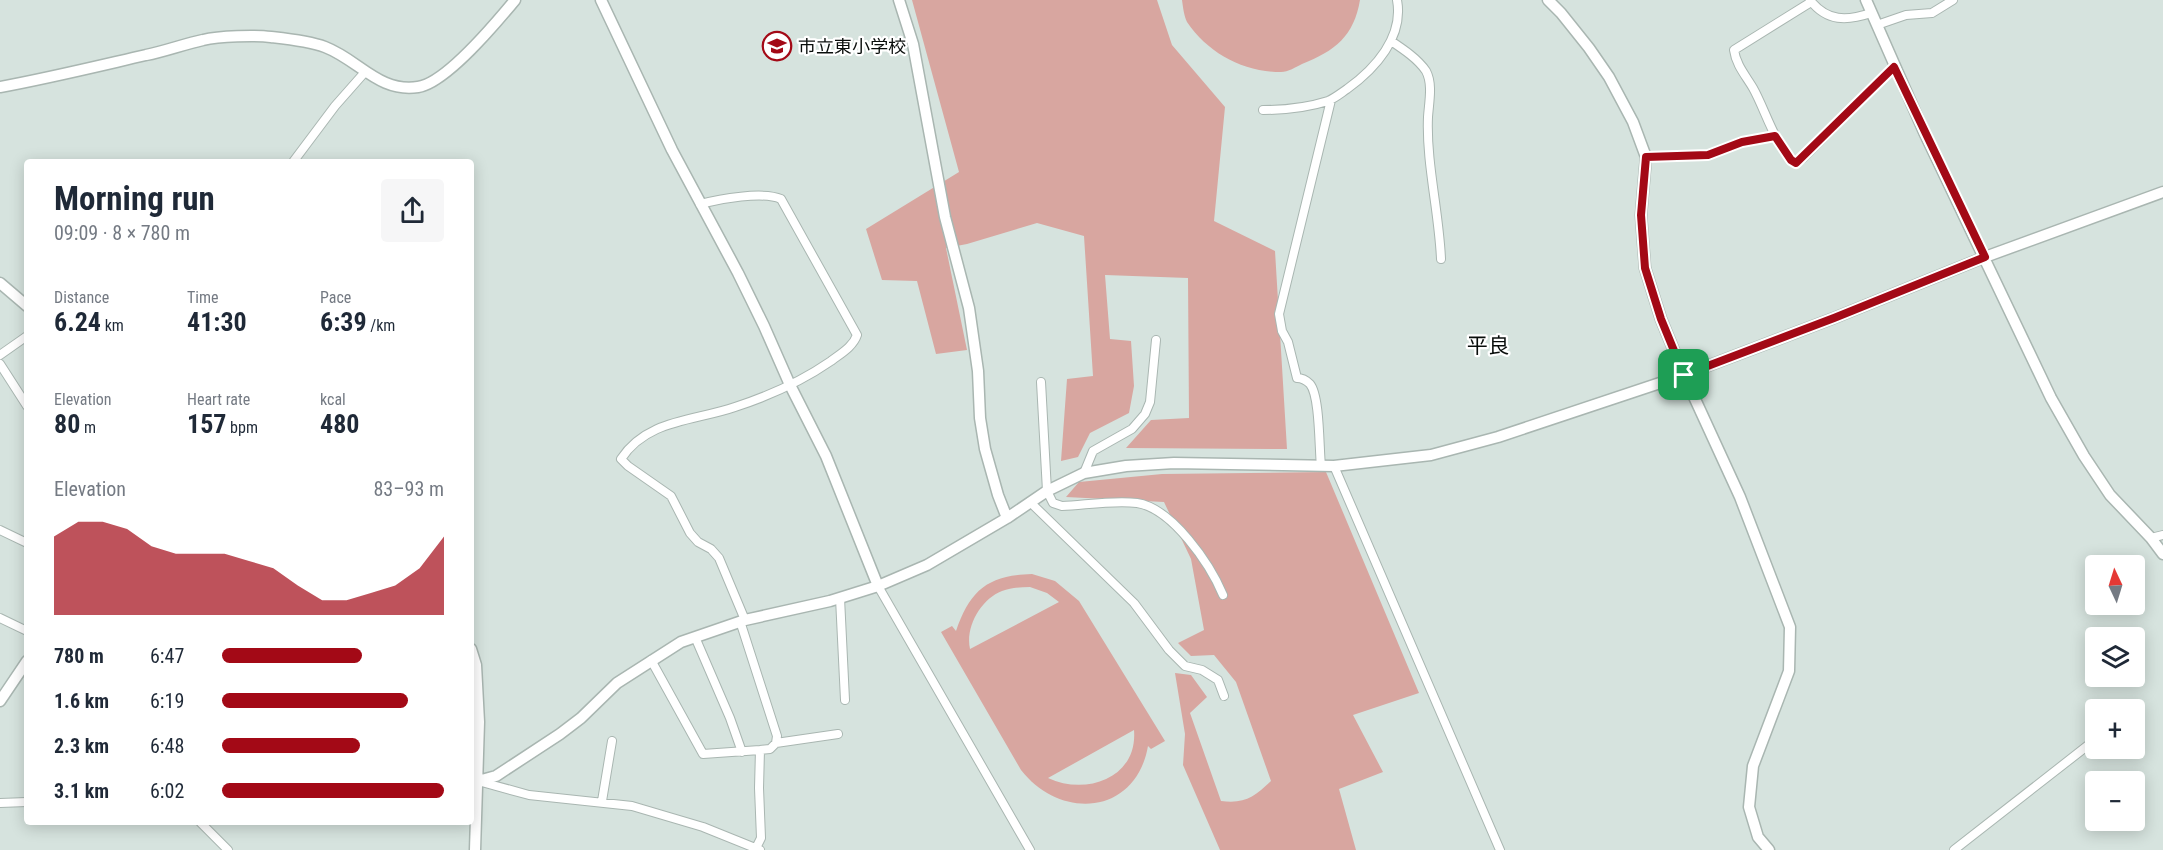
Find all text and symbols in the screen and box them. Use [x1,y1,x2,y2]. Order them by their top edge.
school or university icon: 市立東小学校 [761,30,793,62]
place label: 市立東小学校 [798,36,906,57]
text: Morning run [54,179,215,218]
button: share [381,179,444,242]
text: 09:09 · 8 × 780 m [54,221,190,245]
text: Distance [54,288,109,307]
text: Time [187,288,219,307]
text: Pace [320,288,351,307]
text: 6.24 [54,307,101,337]
text: 41:30 [187,307,247,337]
text: 6:39 [320,307,367,337]
text: km [101,316,124,335]
text: /km [367,316,395,335]
district label: 平良 [1467,334,1509,358]
pin [1658,349,1709,400]
icon: arrive [1667,358,1700,391]
text: Elevation [54,390,112,409]
text: Heart rate [187,390,250,409]
text: kcal [320,390,346,409]
text: 80 [54,409,80,439]
text: 157 [187,409,226,439]
text: 480 [320,409,359,439]
text: m [80,418,96,437]
text: bpm [226,418,258,437]
text: Elevation [54,477,126,501]
text: 83–93 m [373,477,444,501]
north arrow [2085,555,2145,615]
map controls [2085,555,2145,831]
button: layers [2085,627,2145,687]
text: 780 m [54,644,104,668]
text: 6:47 [150,644,184,668]
text: 1.6 km [54,689,109,713]
text: 6:19 [150,689,184,713]
button: + [2085,699,2145,759]
text: 2.3 km [54,734,109,758]
text: 6:48 [150,734,184,758]
button: − [2085,771,2145,831]
text: 3.1 km [54,779,109,803]
text: 6:02 [150,779,184,803]

